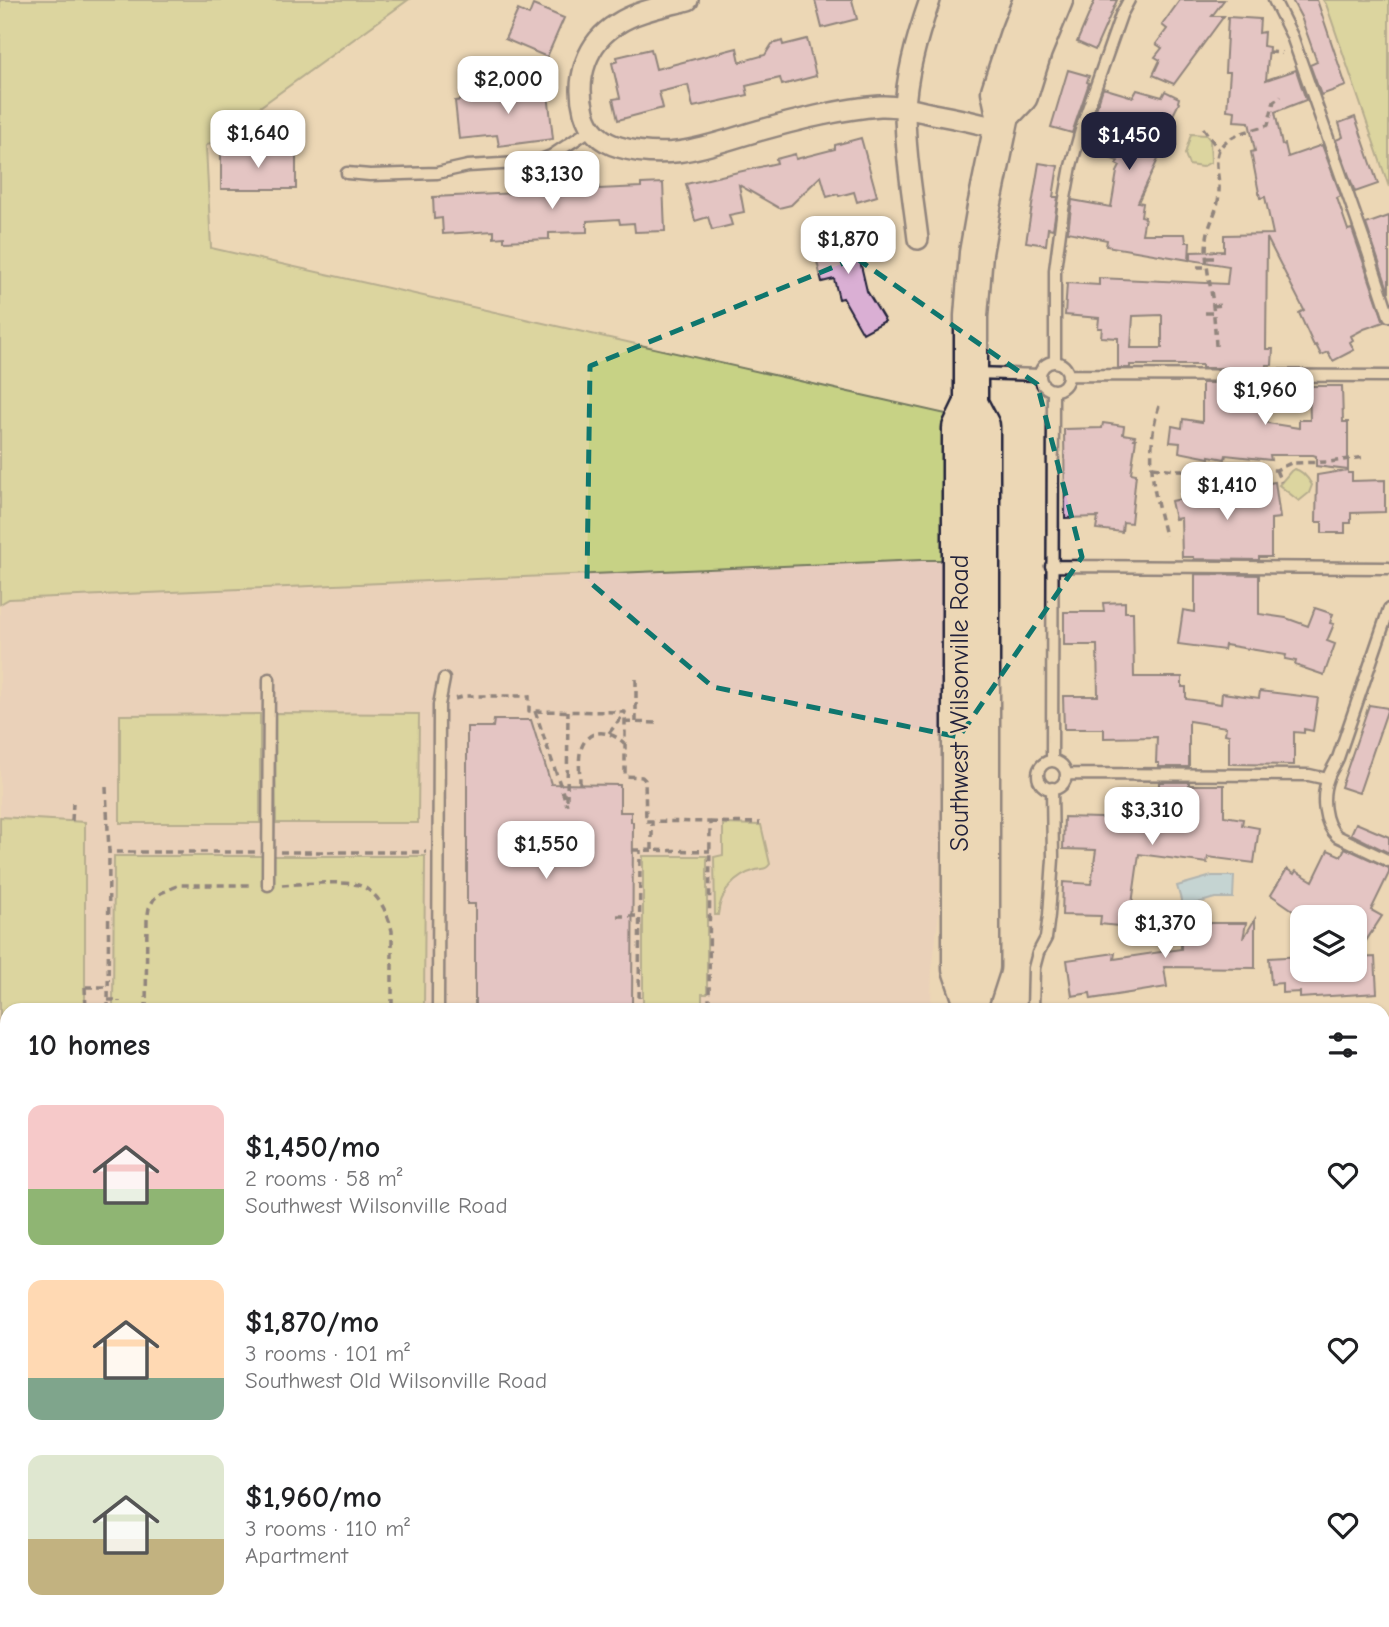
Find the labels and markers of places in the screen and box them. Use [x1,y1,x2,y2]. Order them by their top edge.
pin: $2,000 [451,57,565,116]
pin: $1,640 [201,110,315,170]
pin: $1,450 [1072,113,1186,172]
pin: $3,130 [495,152,609,211]
pin: $1,870 [791,216,905,276]
pin: $1,960 [1208,368,1322,427]
pin: $1,410 [1170,462,1284,522]
pin: $3,310 [1095,788,1209,847]
pin: $1,550 [489,822,603,881]
pin: $1,370 [1108,900,1222,960]

